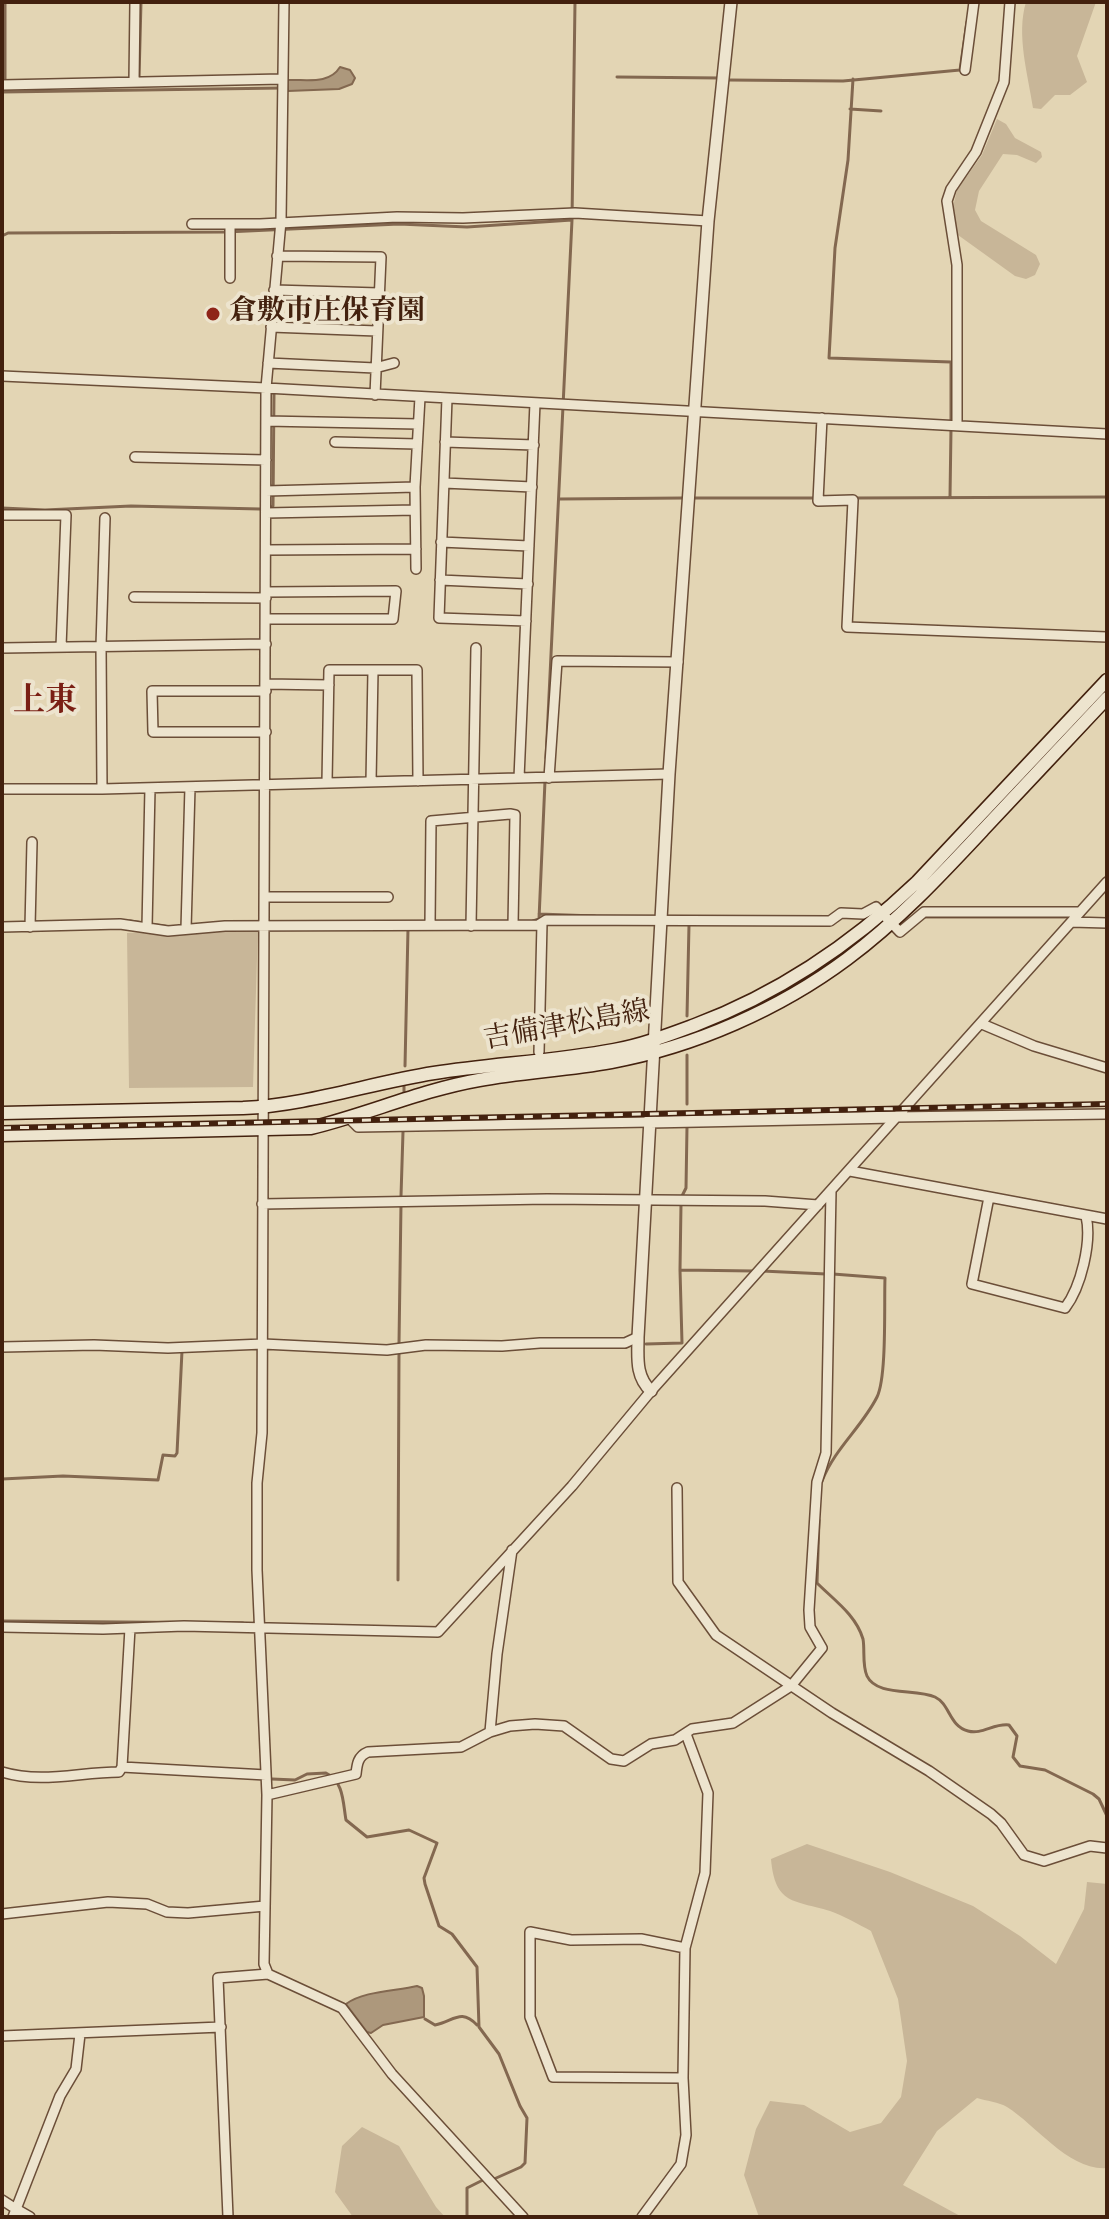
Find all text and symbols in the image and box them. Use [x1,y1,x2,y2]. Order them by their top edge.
place label: 倉敷市庄保育園 [229,297,425,331]
marker: 倉敷市庄保育園 [204,305,222,323]
district label: 上東 [13,685,77,723]
street label: 吉備津松島線 [481,997,653,1059]

